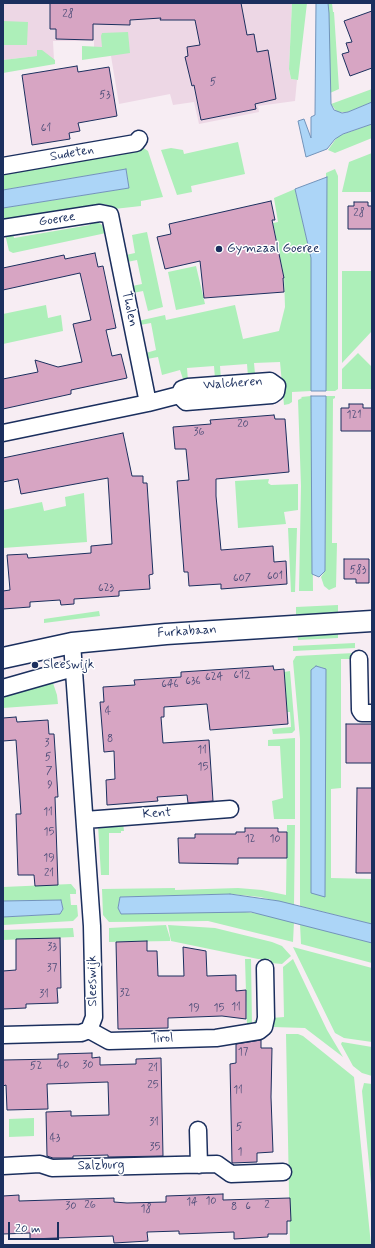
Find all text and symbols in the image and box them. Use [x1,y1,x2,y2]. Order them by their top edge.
house number: 28 [62,8,74,22]
house number: 5 [210,76,216,90]
house number: 53 [99,89,111,103]
house number: 61 [41,122,51,136]
street label: Sudeten [49,142,95,166]
house number: 28 [353,207,365,221]
street label: Goeree [38,209,76,231]
place label: Gymzaal Goeree [227,241,319,257]
marker: Gymzaal Goeree [214,244,224,254]
street label: Tholen [118,290,140,328]
street label: Walcheren [203,374,263,394]
house number: 121 [346,409,362,423]
house number: 20 [237,418,249,432]
house number: 36 [193,426,205,440]
house number: 583 [349,564,367,578]
house number: 601 [267,570,283,584]
house number: 607 [233,572,251,586]
house number: 623 [98,582,114,596]
street label: Furkabaan [157,622,217,642]
place label: Sleeswijk [43,657,94,673]
marker: Sleeswijk [30,660,40,670]
house number: 612 [234,669,250,683]
house number: 624 [205,671,223,685]
house number: 636 [185,675,201,689]
house number: 646 [161,678,179,692]
house number: 4 [105,705,111,719]
house number: 8 [107,733,113,747]
house number: 3 [45,737,49,751]
house number: 11 [197,744,207,758]
house number: 5 [45,751,51,765]
house number: 15 [198,761,208,775]
house number: 7 [46,765,52,779]
house number: 9 [47,779,53,793]
street label: Kent [142,805,172,823]
house number: 11 [43,806,53,820]
house number: 15 [44,826,54,840]
house number: 12 [245,833,255,847]
house number: 10 [269,833,281,847]
house number: 19 [43,852,55,866]
house number: 21 [44,867,54,881]
house number: 33 [47,941,57,955]
street label: Sleeswijk [85,955,101,1007]
house number: 37 [47,962,57,976]
house number: 32 [120,987,130,1001]
house number: 31 [39,988,49,1002]
house number: 11 [231,1001,241,1015]
house number: 19 [188,1002,200,1016]
house number: 15 [214,1002,224,1016]
street label: Tirol [150,1031,174,1047]
house number: 17 [238,1046,248,1060]
house number: 40 [57,1059,69,1073]
house number: 30 [82,1059,94,1073]
house number: 52 [30,1060,42,1074]
house number: 21 [148,1062,158,1076]
house number: 25 [147,1079,159,1093]
house number: 11 [233,1084,243,1098]
house number: 31 [149,1116,159,1130]
house number: 5 [236,1121,242,1135]
house number: 43 [49,1132,61,1146]
house number: 35 [150,1141,160,1155]
house number: 1 [238,1146,242,1160]
street label: Salzburg [77,1158,125,1174]
house number: 10 [205,1195,217,1209]
house number: 14 [186,1196,198,1210]
house number: 26 [84,1199,96,1213]
house number: 2 [264,1199,270,1213]
house number: 30 [65,1200,77,1214]
house number: 6 [245,1200,251,1214]
house number: 8 [231,1201,237,1215]
house number: 18 [141,1203,151,1217]
scale bar [10,1214,61,1240]
text: 20 m [15,1221,41,1237]

